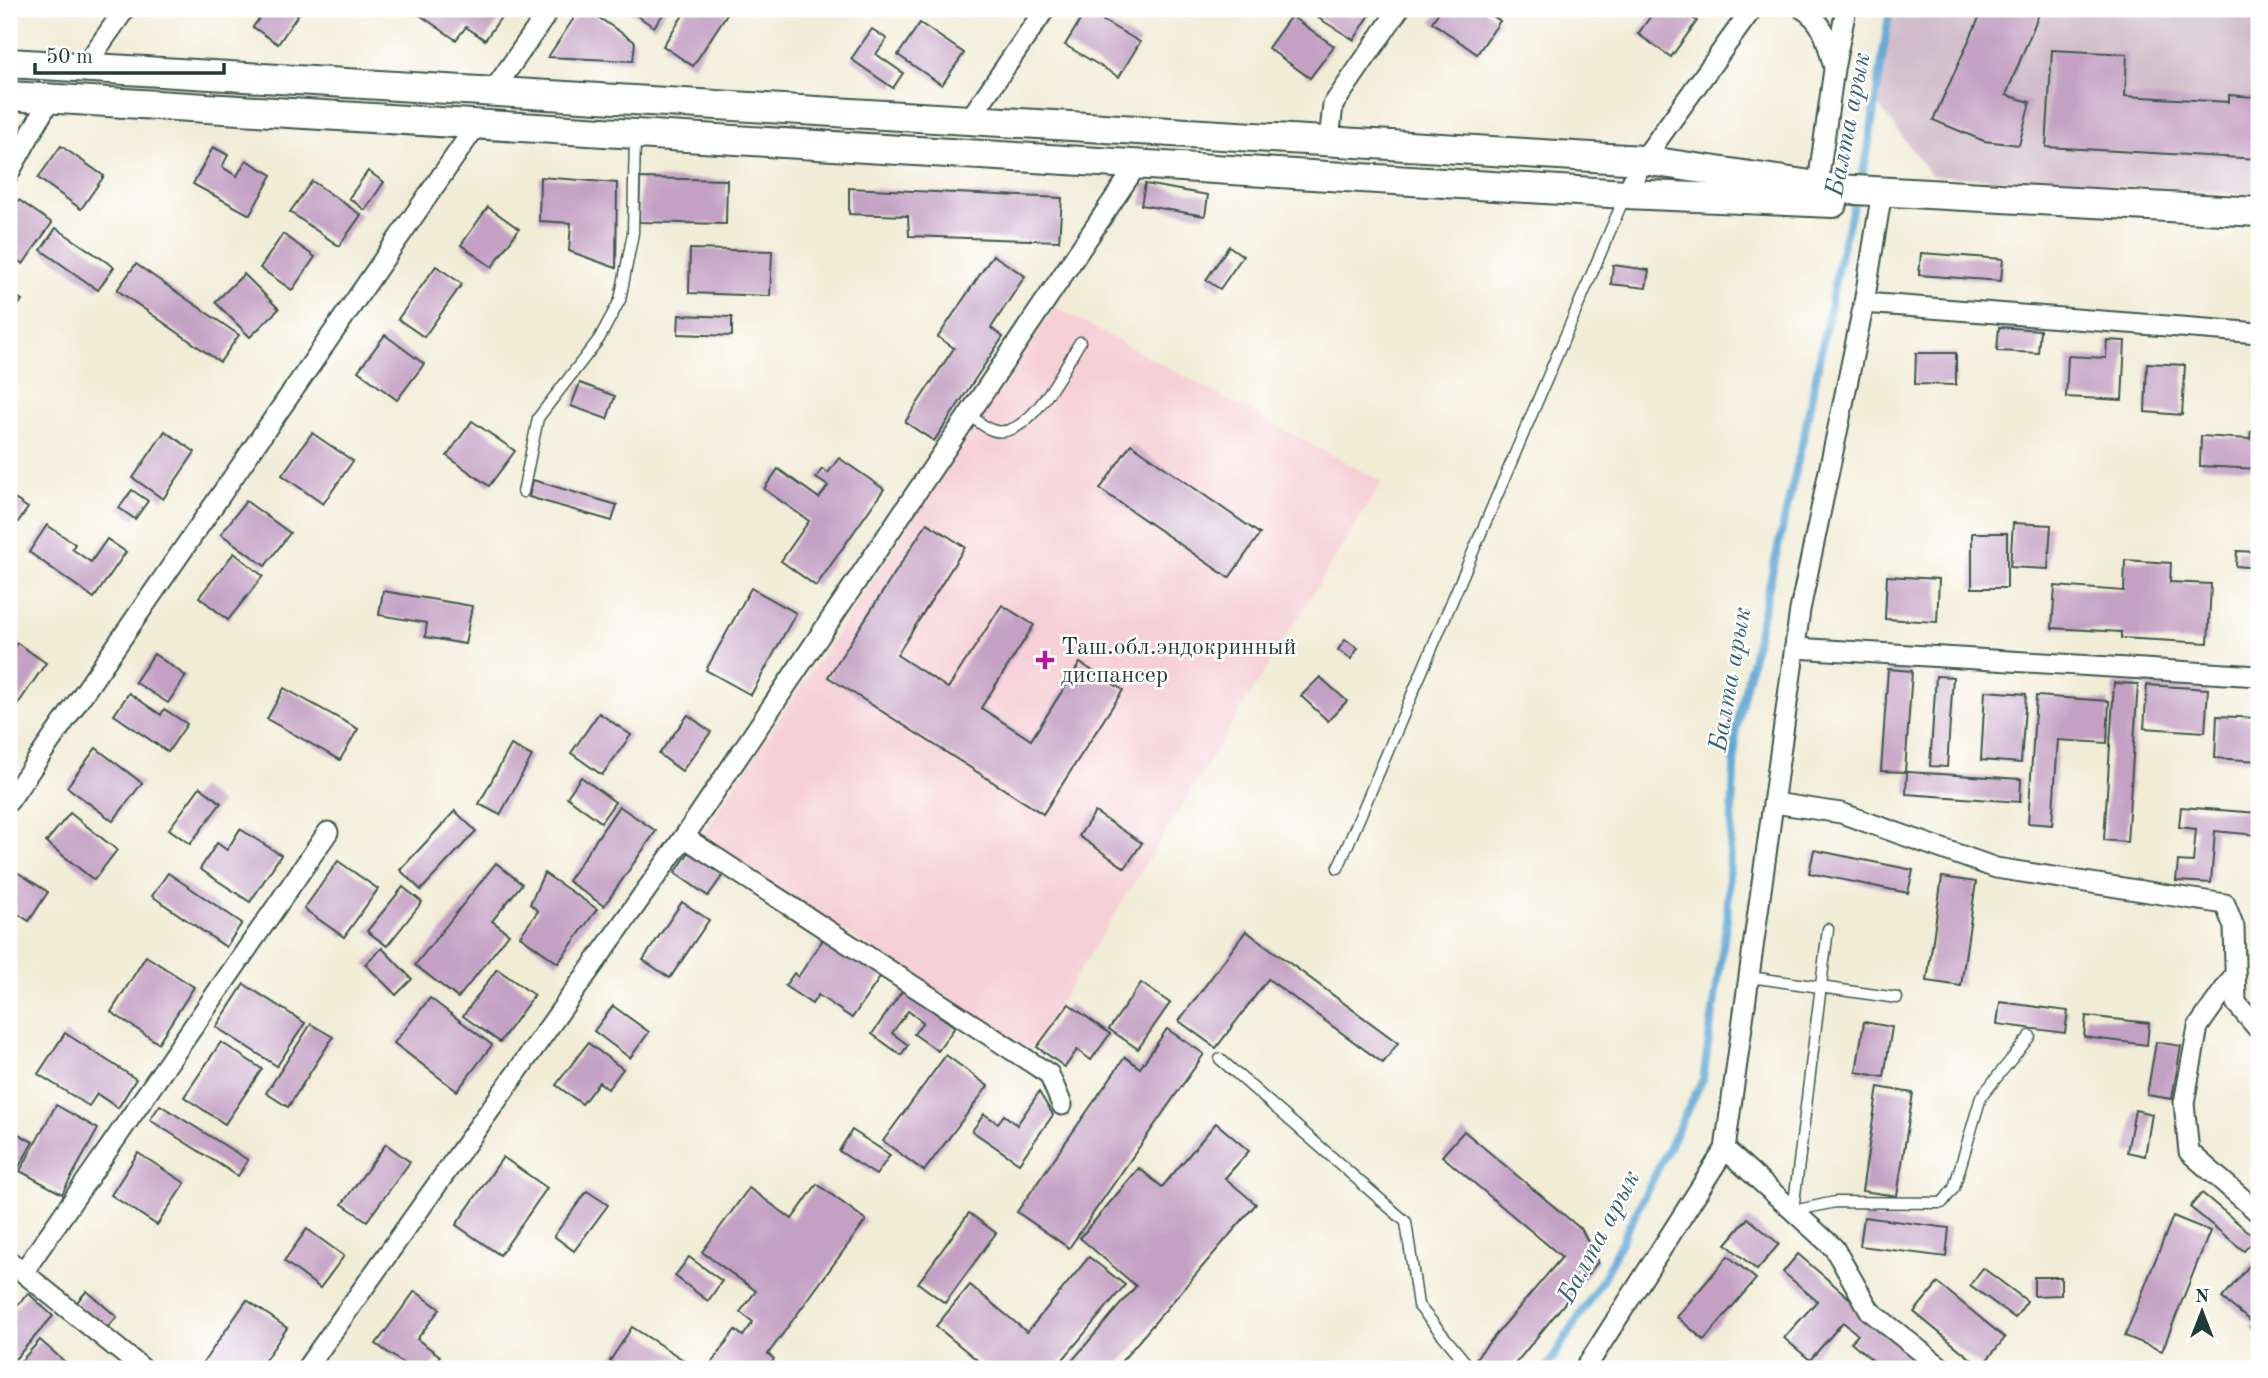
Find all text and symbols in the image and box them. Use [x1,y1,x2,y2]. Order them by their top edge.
scale bar [35,32,224,76]
text: 50 m [46,47,93,68]
water label: Балта арык [1822,50,1876,200]
water label: Балта арык [1705,605,1756,755]
place label: Таш.обл.эндокринный диспансер [1061,636,1296,688]
marker: Таш.обл.эндокринный диспансер [1035,650,1055,670]
water label: Балта арык [1553,1166,1646,1309]
north arrow [2166,1276,2236,1346]
text: N [2195,1288,2210,1307]

